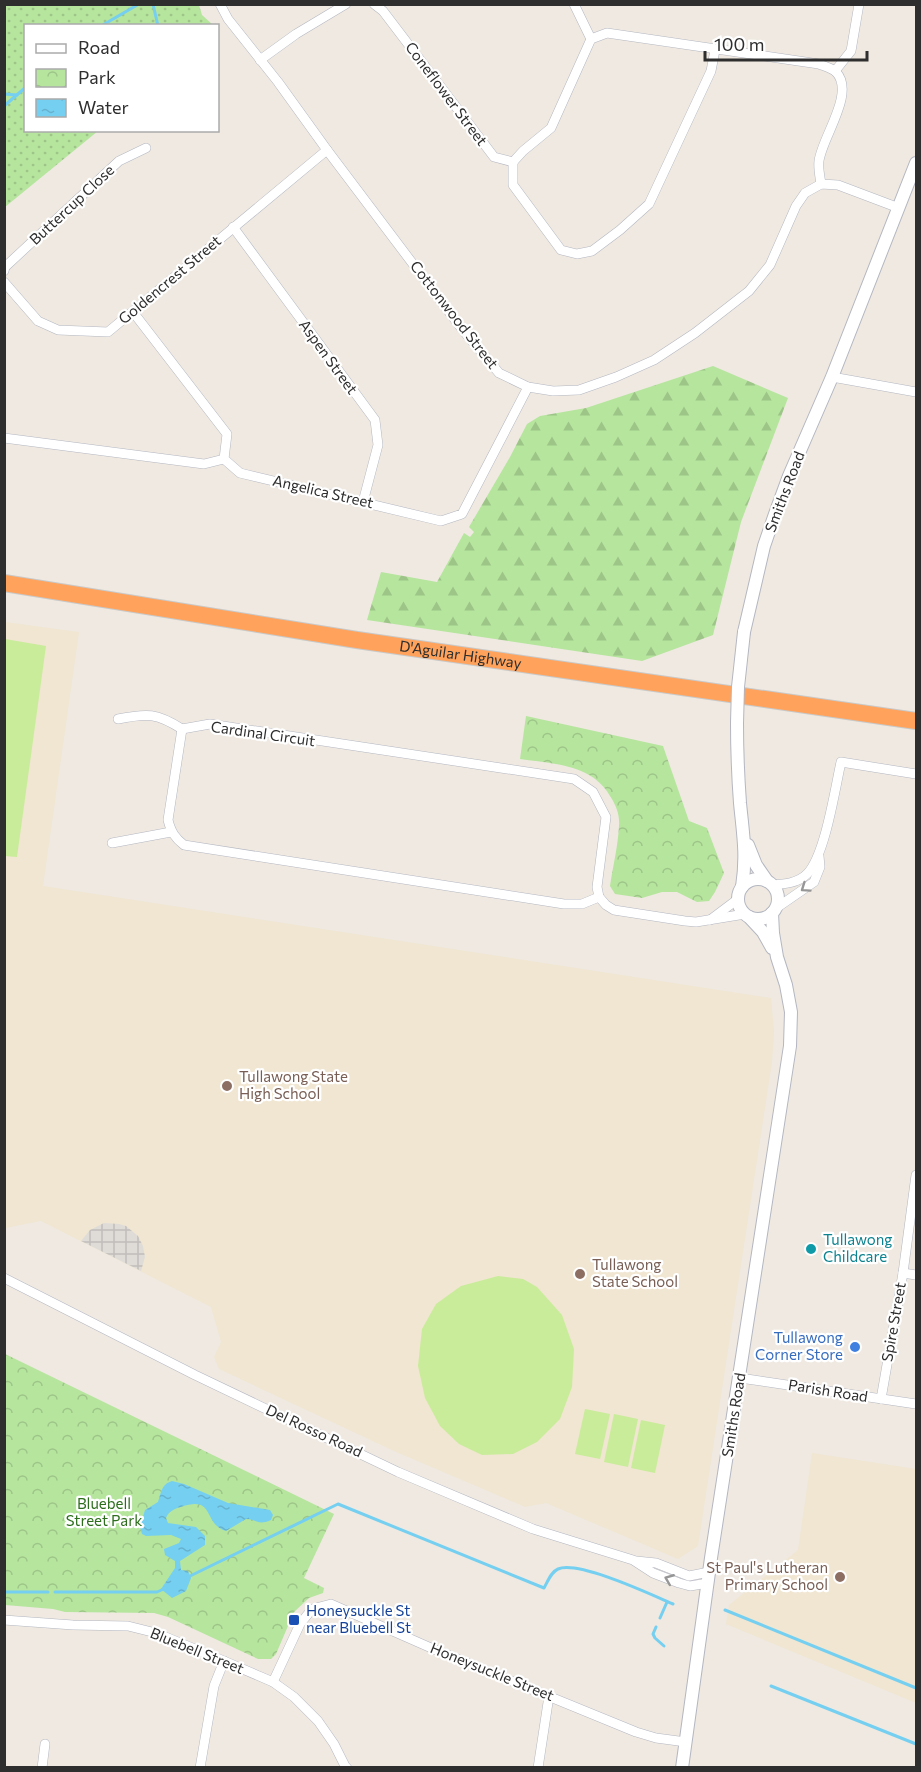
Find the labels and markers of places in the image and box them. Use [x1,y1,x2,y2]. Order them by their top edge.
place label: Tullawong State High School [239,1067,348,1102]
marker: Tullawong State High School [220,1079,234,1093]
place label: Tullawong Childcare [823,1230,892,1265]
marker: Tullawong Childcare [804,1242,818,1256]
place label: Tullawong State School [592,1255,678,1290]
marker: Tullawong State School [573,1267,587,1281]
place label: Tullawong Corner Store [755,1328,843,1363]
marker: Tullawong Corner Store [848,1340,862,1354]
place label: St Paul's Lutheran Primary School [706,1558,828,1593]
marker: St Paul's Lutheran Primary School [833,1570,847,1584]
place label: Honeysuckle St near Bluebell St [306,1601,411,1636]
marker: Honeysuckle St near Bluebell St [287,1613,301,1627]

